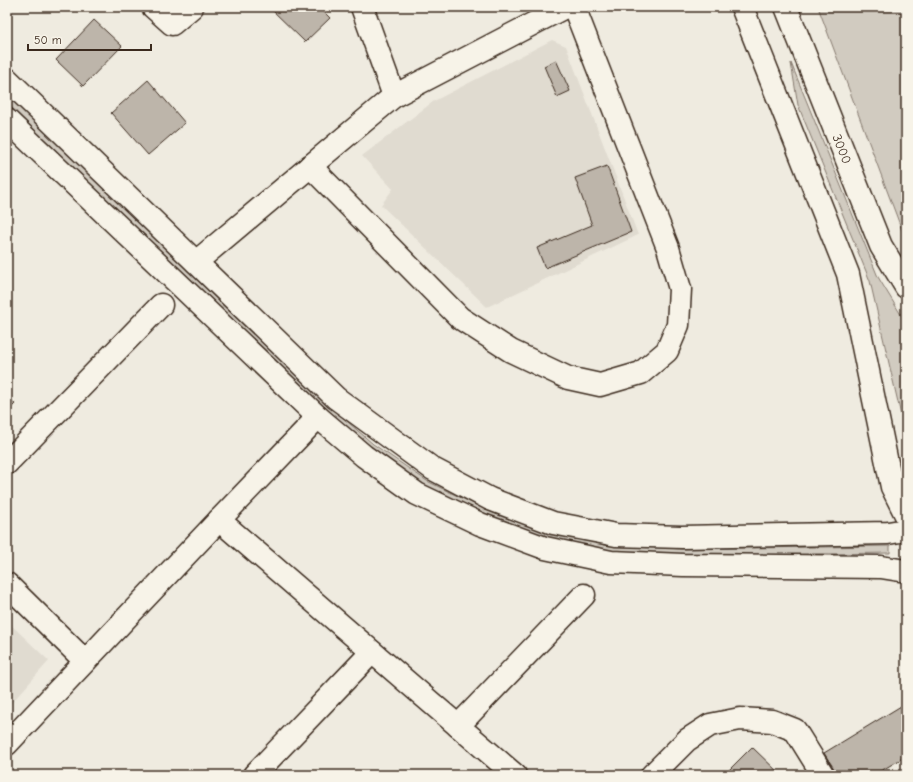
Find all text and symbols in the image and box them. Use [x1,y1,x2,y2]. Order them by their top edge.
scale bar [28,26,151,52]
text: 50 m [34,33,62,47]
street label: 3000 [829,132,855,166]

